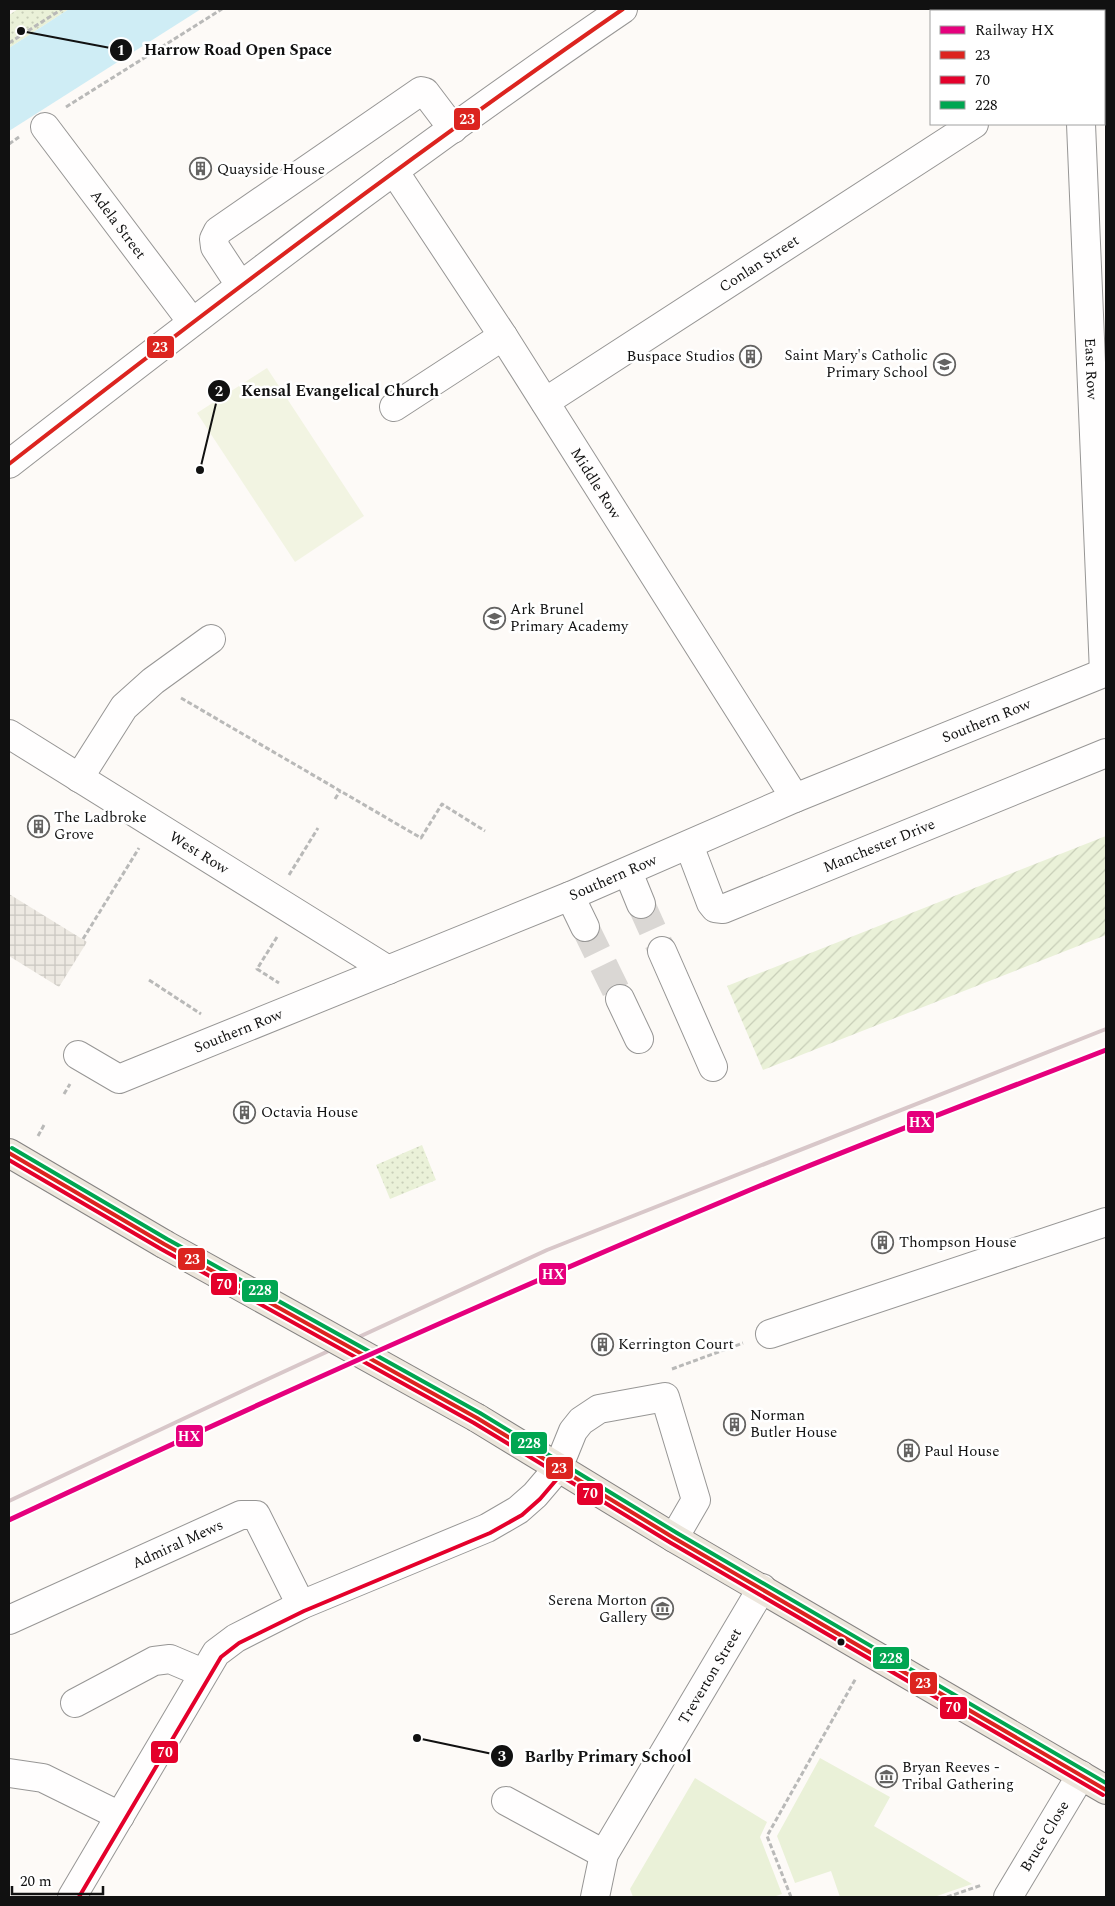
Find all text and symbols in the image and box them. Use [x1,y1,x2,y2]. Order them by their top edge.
legend [930,10,1105,125]
text: Railway HX [975,19,1054,42]
callout: Harrow Road Open Space [109,34,342,65]
text: Harrow Road Open Space [144,38,332,62]
text: 1 [117,39,125,62]
text: 23 [975,44,991,67]
text: 70 [975,69,990,92]
text: 228 [975,94,998,117]
line badge: 23 [453,107,481,131]
text: 23 [459,109,475,130]
building icon: Quayside House [189,157,213,181]
place label: Quayside House [217,158,325,181]
street label: Adela Street [84,185,152,264]
street label: Conlan Street [715,229,804,298]
line badge: 23 [146,335,175,359]
text: 23 [152,337,168,358]
street label: East Row [1078,337,1104,401]
building icon: Buspace Studios [739,344,763,368]
place label: Saint Mary's Catholic Primary School [784,344,928,384]
place label: Buspace Studios [627,345,735,368]
school or university icon: Saint Mary's Catholic Primary School [932,352,956,376]
callout: Kensal Evangelical Church [206,375,449,406]
text: Kensal Evangelical Church [241,379,439,403]
text: 2 [215,380,223,403]
street label: Middle Row [564,443,627,524]
place label: Ark Brunel Primary Academy [510,598,629,638]
school or university icon: Ark Brunel Primary Academy [482,606,506,630]
street label: Southern Row [939,692,1035,749]
place label: The Ladbroke Grove [54,806,147,846]
street label: Manchester Drive [820,813,939,879]
building icon: The Ladbroke Grove [26,814,50,838]
street label: West Row [165,826,234,881]
street label: Southern Row [565,848,661,907]
street label: Southern Row [190,1003,287,1059]
building icon: Octavia House [233,1100,257,1124]
place label: Octavia House [261,1101,358,1124]
line badge: HX [906,1110,935,1134]
text: HX [909,1112,931,1133]
building icon: Thompson House [871,1230,895,1254]
place label: Thompson House [899,1231,1017,1254]
line badge: 23 [177,1247,206,1271]
text: 23 [184,1249,200,1270]
line badge: HX [538,1262,567,1286]
text: HX [542,1264,564,1285]
line badge: 70 [210,1272,238,1296]
text: 70 [216,1274,232,1295]
line badge: 228 [241,1279,279,1303]
text: 228 [248,1280,272,1301]
building icon: Kerrington Court [590,1332,614,1356]
place label: Kerrington Court [618,1333,734,1356]
place label: Norman Butler House [750,1404,837,1444]
building icon: Norman Butler House [722,1412,746,1436]
line badge: HX [175,1424,204,1448]
text: HX [178,1426,200,1447]
line badge: 228 [510,1431,548,1455]
text: 228 [517,1433,541,1454]
building icon: Paul House [896,1439,920,1463]
place label: Paul House [924,1440,1000,1463]
line badge: 23 [545,1456,574,1480]
text: 23 [551,1458,567,1479]
line badge: 70 [576,1482,604,1506]
text: 70 [582,1483,598,1504]
street label: Admiral Mews [128,1514,227,1575]
place label: Serena Morton Gallery [548,1589,648,1629]
museum icon: Serena Morton Gallery [651,1597,675,1621]
street label: Treverton Street [673,1624,748,1729]
unlabelled marker [836,1637,846,1647]
line badge: 228 [872,1646,910,1670]
text: 228 [879,1648,903,1669]
line badge: 23 [909,1671,938,1695]
text: 23 [915,1673,931,1694]
line badge: 70 [939,1696,968,1720]
text: 70 [945,1697,961,1718]
line badge: 70 [150,1740,179,1764]
callout: Barlby Primary School [489,1741,701,1772]
text: 70 [157,1742,173,1763]
text: 3 [498,1745,506,1768]
text: Barlby Primary School [525,1745,691,1769]
place label: Bryan Reeves - Tribal Gathering [902,1756,1014,1796]
museum icon: Bryan Reeves - Tribal Gathering [874,1764,898,1788]
street label: Bruce Close [1015,1796,1075,1876]
scale bar [12,1864,104,1896]
text: 20 m [20,1870,52,1893]

